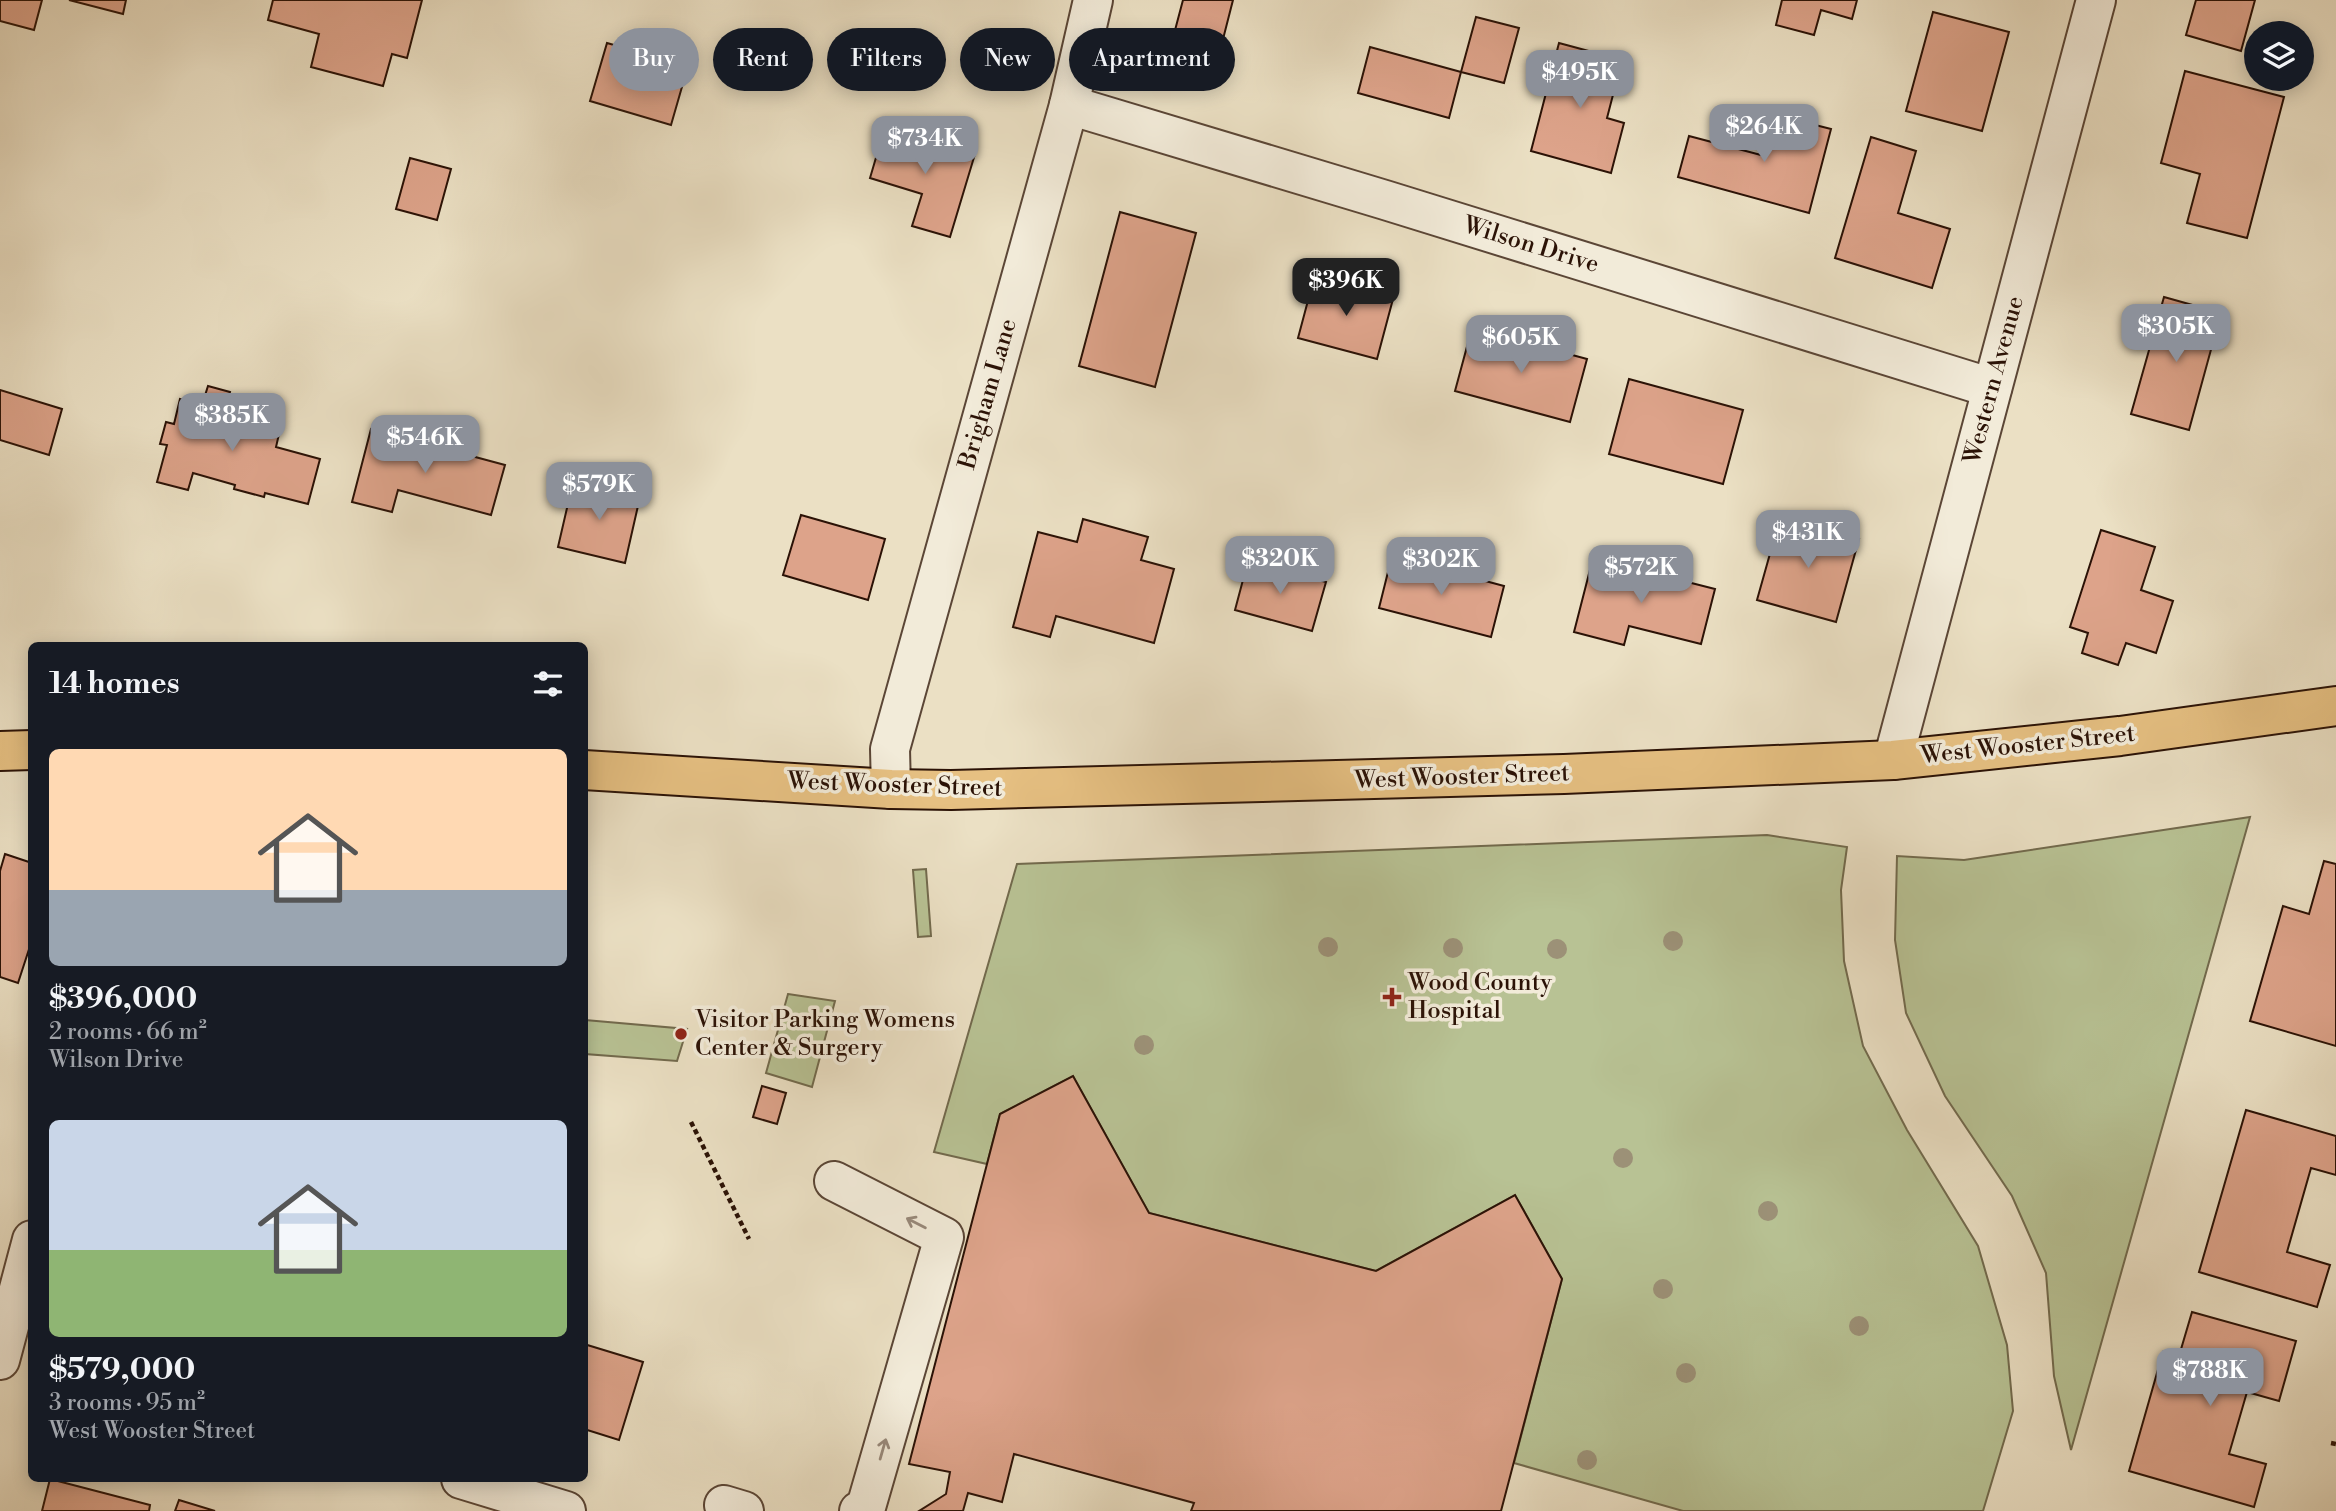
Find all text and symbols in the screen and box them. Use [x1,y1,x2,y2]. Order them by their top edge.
map controls [2244,21,2314,91]
button: layers [2244,21,2314,91]
chip: Buy [609,28,699,91]
chip: Rent [713,28,813,91]
chip: Filters [827,28,946,91]
chip: New [960,28,1055,91]
chip: Apartment [1069,28,1235,91]
pin: $495K [1531,50,1629,110]
text: $495K [1542,59,1618,87]
pin: $264K [1715,104,1813,164]
text: $264K [1725,113,1803,141]
pin: $734K [876,116,974,176]
text: $734K [887,125,963,153]
street label: Wilson Drive [1459,210,1602,280]
pin: $396K [1297,258,1395,318]
text: $396K [1308,267,1384,295]
street label: Western Avenue [1957,293,2031,468]
pin: $305K [2127,304,2225,364]
text: $305K [2137,313,2215,341]
street label: Brigham Lane [952,315,1024,474]
pin: $605K [1472,316,1570,375]
text: $605K [1482,324,1560,352]
pin: $385K [183,393,281,453]
text: $385K [194,402,270,430]
pin: $546K [376,416,474,475]
text: $546K [387,424,463,452]
pin: $579K [550,462,648,522]
text: $579K [562,471,636,499]
pin: $431K [1759,510,1857,570]
text: $431K [1772,519,1844,547]
pin: $320K [1231,536,1329,596]
pin: $302K [1392,538,1490,597]
text: $320K [1241,545,1319,573]
text: $302K [1403,546,1479,574]
pin: $572K [1592,546,1690,605]
text: $572K [1604,554,1678,582]
text: 14 homes [49,665,180,703]
icon: filters [529,665,567,703]
street label: West Wooster Street [1918,719,2137,771]
street label: West Wooster Street [1353,758,1571,796]
street label: West Wooster Street [786,766,1004,804]
icon: home [245,795,371,921]
place label: Wood County Hospital [1407,968,1552,1026]
text: $396,000 [49,980,197,1018]
marker: Wood County Hospital [1382,987,1402,1007]
place label: Visitor Parking Womens Center & Surgery [694,1005,955,1063]
text: 2 rooms · 66 m² [49,1018,207,1046]
marker: Visitor Parking Womens Center & Surgery [673,1026,689,1042]
text: Wilson Drive [49,1046,183,1074]
icon: home [245,1166,371,1292]
one-way arrow [906,1216,927,1229]
pin: $788K [2161,1348,2259,1408]
text: $579,000 [49,1351,195,1389]
text: $788K [2173,1357,2247,1385]
text: 3 rooms · 95 m² [49,1389,205,1417]
text: West Wooster Street [49,1417,255,1445]
one-way arrow [877,1439,890,1461]

